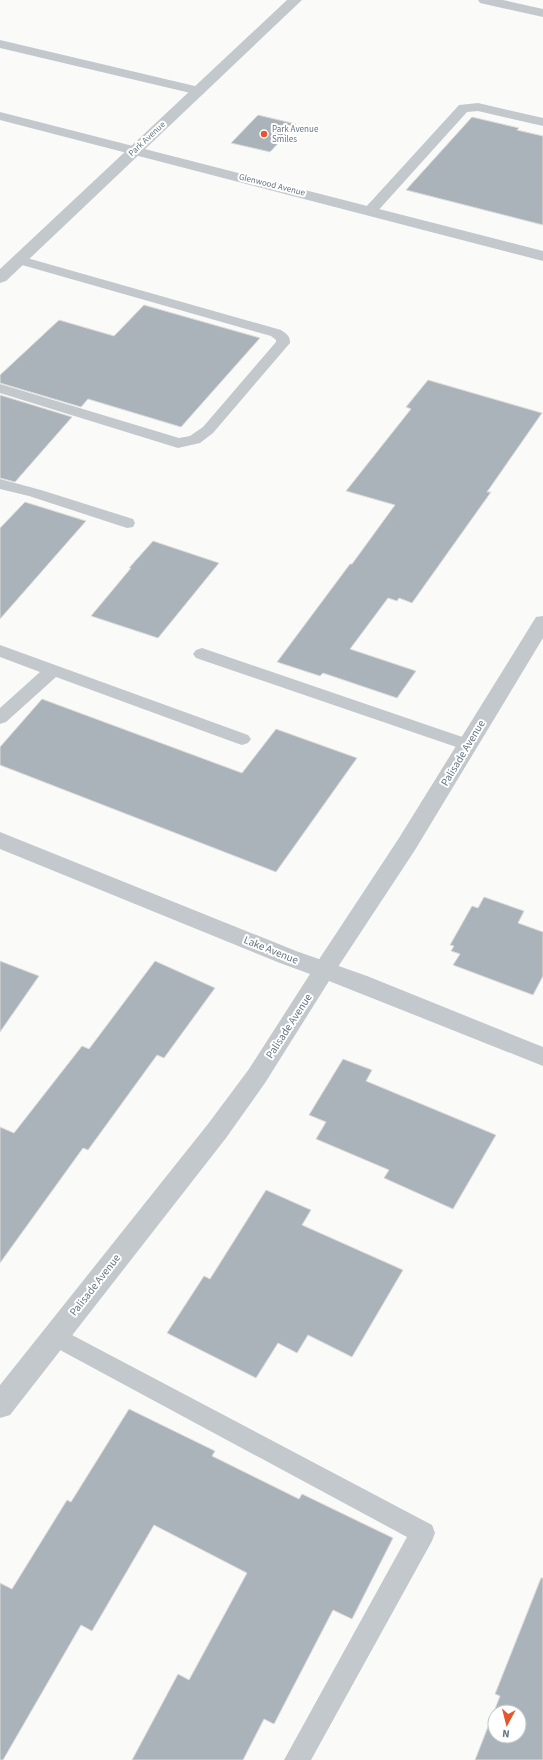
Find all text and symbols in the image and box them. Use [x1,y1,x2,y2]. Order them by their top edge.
street label: Park Avenue [126,118,169,160]
place label: Park Avenue Smiles [272,123,319,146]
marker: Park Avenue Smiles [259,129,269,139]
street label: Glenwood Avenue [237,170,307,200]
street label: Palisade Avenue [437,717,489,789]
street label: Lake Avenue [241,932,301,968]
street label: Palisade Avenue [262,990,316,1061]
street label: Palisade Avenue [66,1251,124,1319]
north arrow [487,1704,527,1744]
text: N [501,1726,510,1741]

